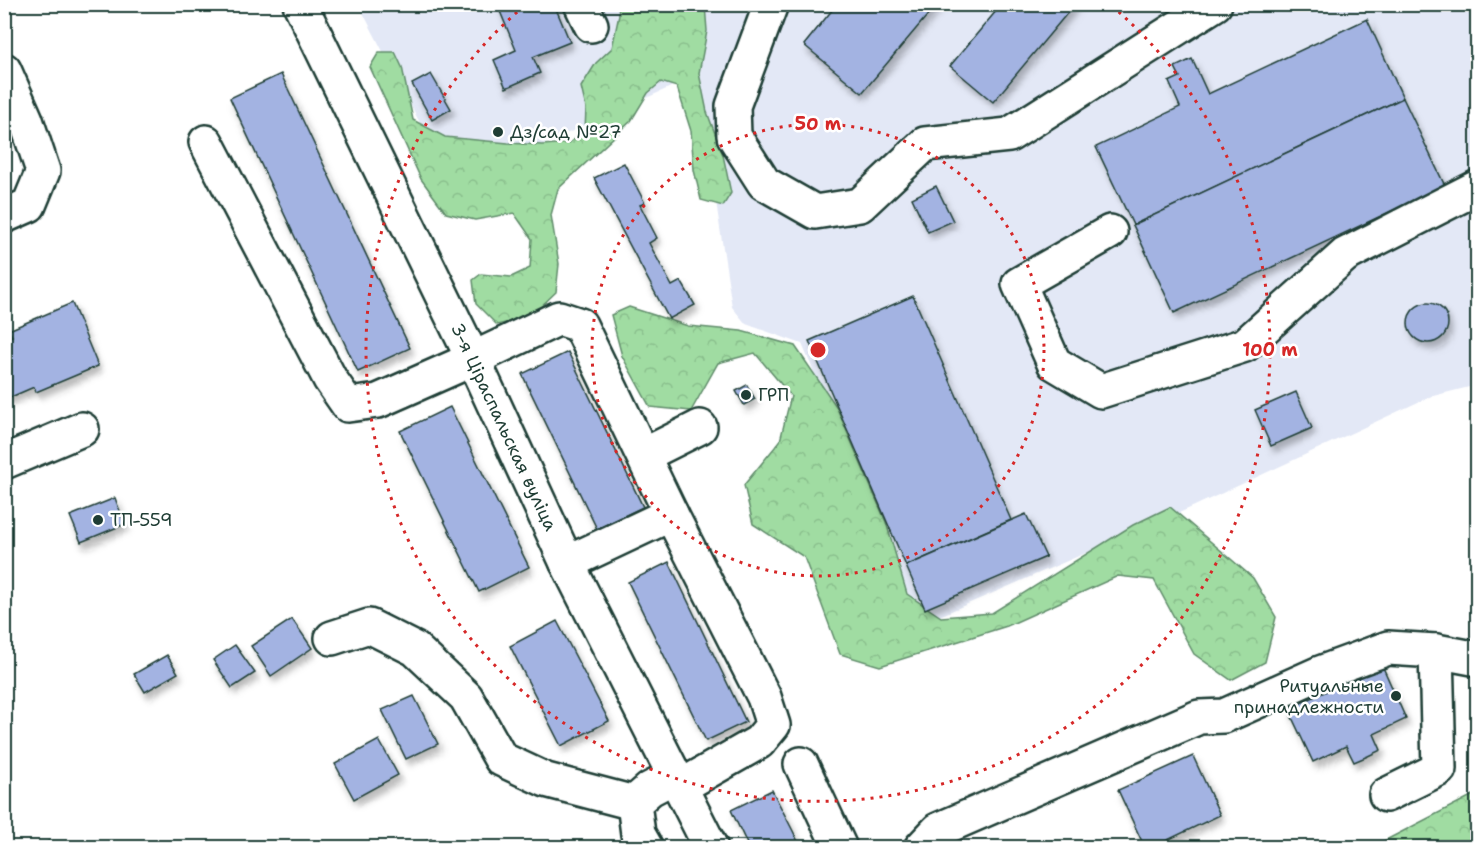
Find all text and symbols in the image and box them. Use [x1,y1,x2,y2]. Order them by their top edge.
text: 50 m [795,112,842,136]
place label: Дз/сад №27 [510,120,622,144]
marker: Дз/сад №27 [491,125,505,139]
street label: 3-я Ціраспальская вуліца [445,319,563,535]
text: 100 m [1242,338,1298,362]
centre of rings [808,340,828,360]
place label: ГРП [758,383,789,407]
marker: ГРП [739,388,753,402]
place label: ТП-559 [110,508,173,532]
marker: ТП-559 [91,513,105,527]
place label: Ритуальные принадлежности [1234,674,1384,719]
marker: Ритуальные принадлежности [1389,689,1403,703]

